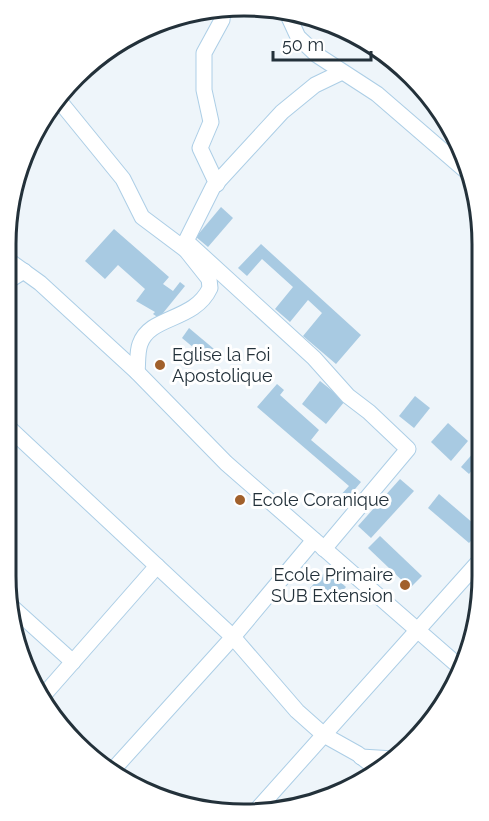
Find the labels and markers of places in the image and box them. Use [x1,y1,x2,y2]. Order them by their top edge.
place label: Eglise la Foi Apostolique [172,344,273,386]
marker: Eglise la Foi Apostolique [153,358,167,372]
place label: Ecole Coranique [252,489,390,510]
marker: Ecole Coranique [233,493,247,507]
place label: Ecole Primaire SUB Extension [271,564,393,606]
marker: Ecole Primaire SUB Extension [398,578,412,592]

